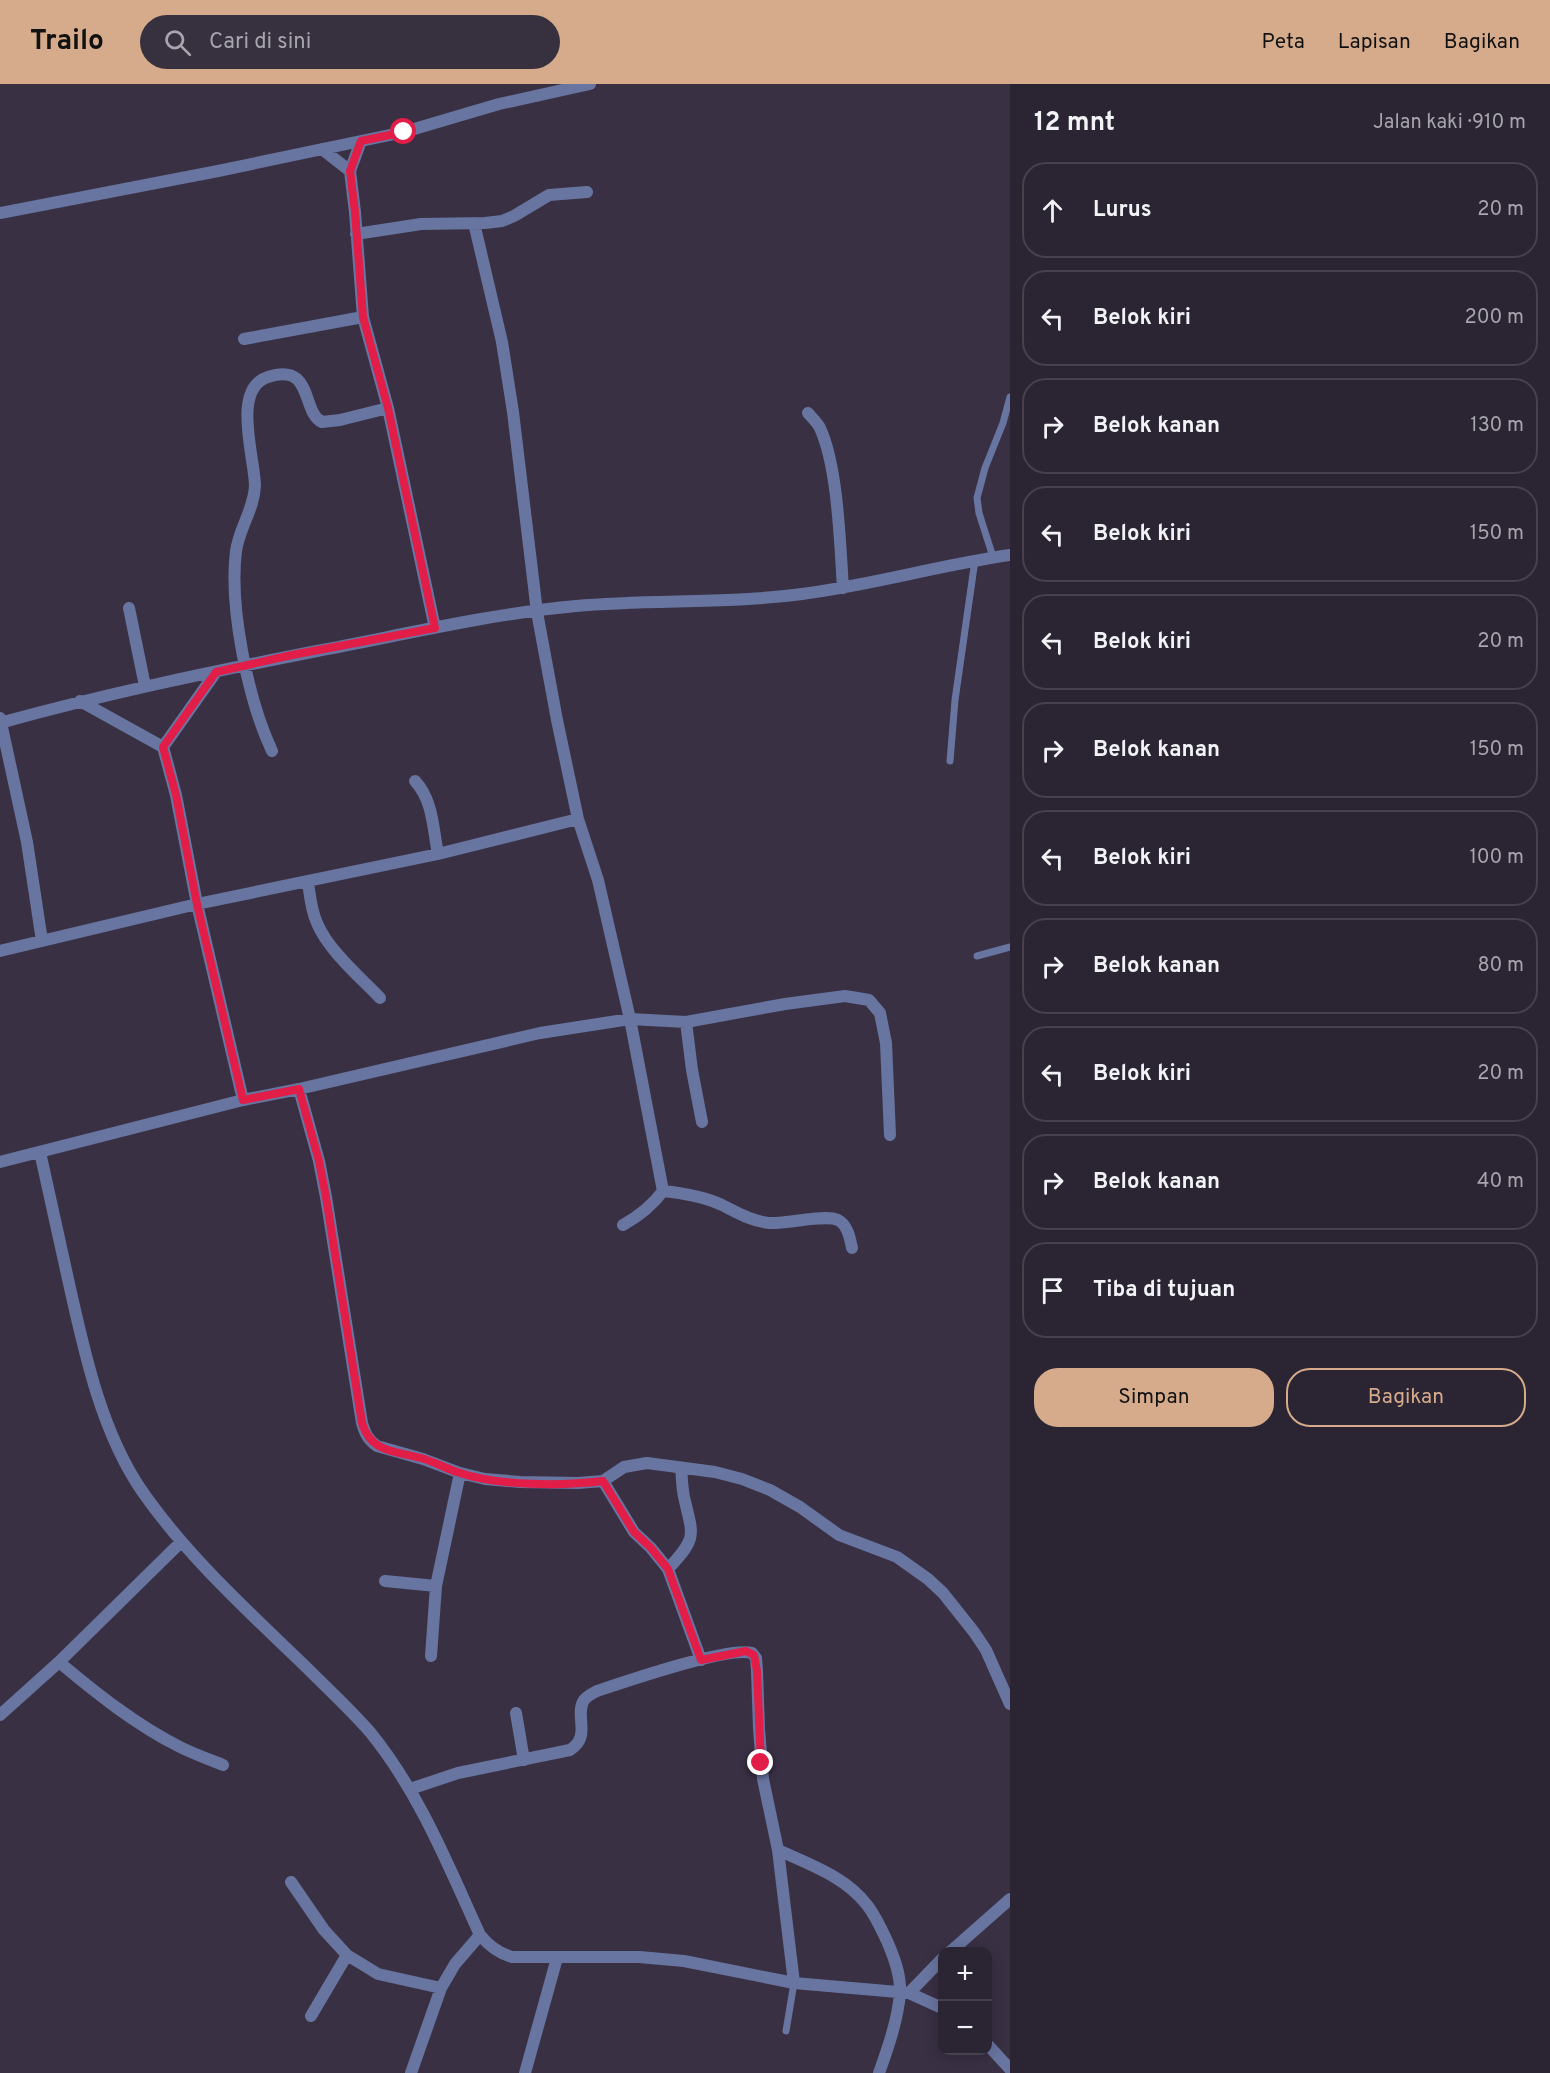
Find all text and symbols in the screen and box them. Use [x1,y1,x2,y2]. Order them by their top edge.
search box [140,15,560,69]
text: Trailo [30,24,104,60]
icon: search [161,26,194,59]
text: Cari di sini [209,29,311,56]
text: Peta [1262,29,1305,56]
text: Lapisan [1338,29,1411,56]
text: Bagikan [1444,29,1520,56]
text: 12 mnt [1034,107,1115,140]
text: Jalan kaki · 910 m [1373,110,1526,136]
route start [390,118,416,144]
icon: ahead [1036,194,1069,227]
text: Lurus [1093,197,1152,224]
text: 20 m [1477,197,1524,223]
icon: left [1036,302,1069,335]
text: Belok kiri [1093,305,1191,332]
text: 200 m [1465,305,1524,331]
icon: right [1036,410,1069,443]
text: Belok kanan [1093,413,1220,440]
text: 130 m [1470,413,1524,439]
icon: left [1036,518,1069,551]
text: Belok kiri [1093,521,1191,548]
text: 150 m [1470,521,1524,547]
icon: left [1036,626,1069,659]
text: Belok kiri [1093,629,1191,656]
text: 20 m [1477,629,1524,655]
icon: right [1036,734,1069,767]
text: Belok kanan [1093,737,1220,764]
text: 150 m [1470,737,1524,763]
icon: left [1036,842,1069,875]
text: Belok kiri [1093,845,1191,872]
text: 100 m [1469,845,1524,871]
icon: right [1036,950,1069,983]
text: Belok kanan [1093,953,1220,980]
text: 80 m [1478,953,1524,979]
icon: left [1036,1058,1069,1091]
text: Belok kiri [1093,1061,1191,1088]
text: 20 m [1477,1061,1524,1087]
icon: right [1036,1166,1069,1199]
text: Belok kanan [1093,1169,1220,1196]
text: 40 m [1477,1169,1524,1195]
icon: arrive [1036,1274,1069,1307]
text: Tiba di tujuan [1093,1277,1235,1304]
button: Simpan [1034,1368,1274,1427]
button: Bagikan [1286,1368,1526,1427]
route end [747,1749,773,1775]
map controls [938,1947,992,2055]
button: + [938,1947,992,2001]
button: − [938,2001,992,2055]

